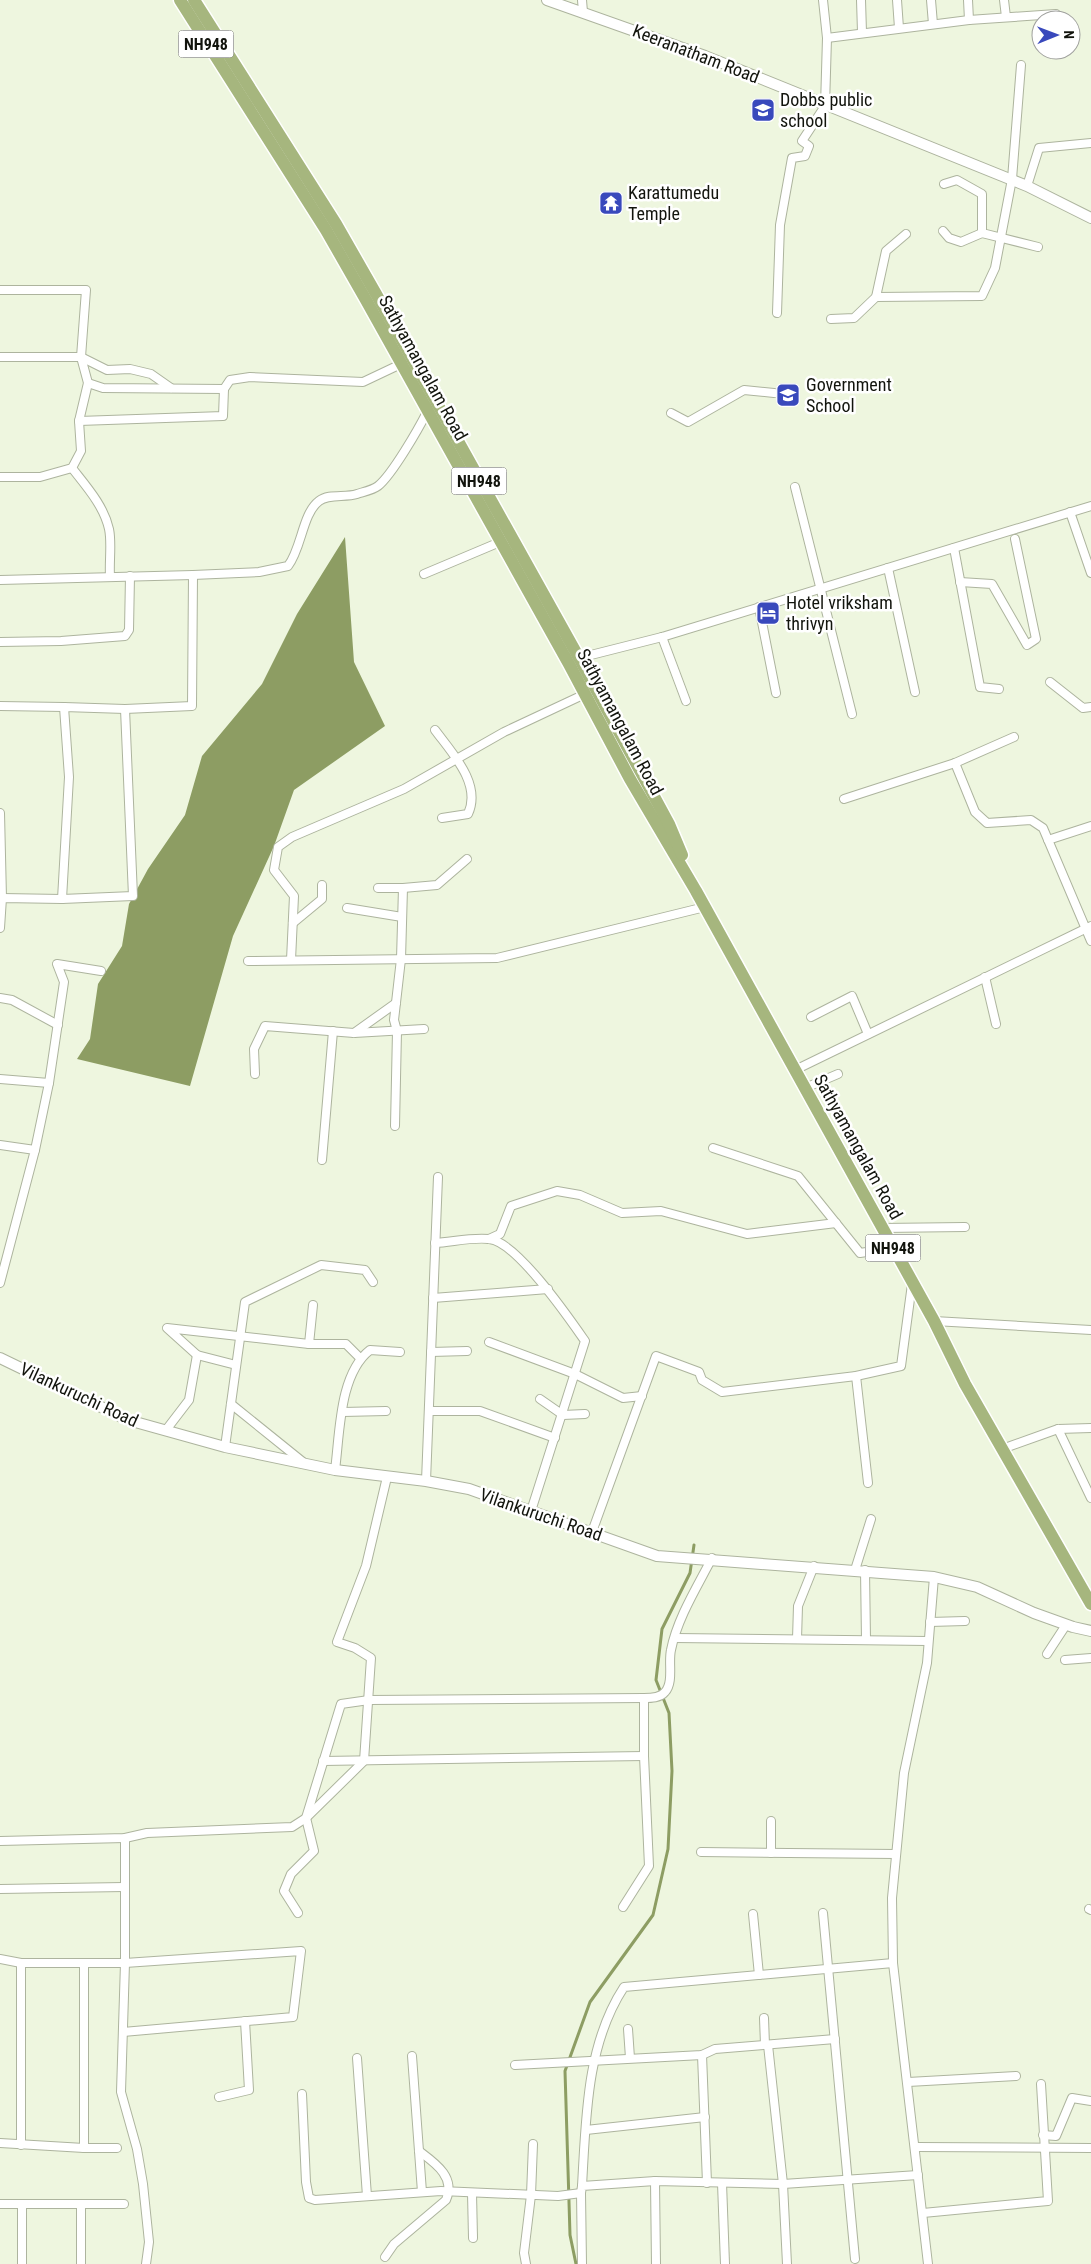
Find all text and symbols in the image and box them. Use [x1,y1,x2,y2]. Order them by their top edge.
north arrow [1031,10,1081,60]
street label: Keeranatham Road [630,20,763,87]
text: N [1061,30,1077,39]
road number: NH948 [178,31,234,58]
place label: Dobbs public school [780,89,872,131]
school or university icon: Dobbs public school [750,97,776,123]
place label: Karattumedu Temple [628,182,719,224]
temple icon: Karattumedu Temple [598,190,624,216]
street label: Sathyamangalam Road [375,291,472,444]
place label: Government School [806,374,892,416]
school or university icon: Government School [775,382,801,408]
road number: NH948 [452,468,506,494]
place label: Hotel vriksham thrivyn [786,592,893,634]
hotel icon: Hotel vriksham thrivyn [755,600,781,626]
street label: Sathyamangalam Road [573,645,668,799]
street label: Sathyamangalam Road [810,1070,907,1223]
road number: NH948 [866,1234,920,1262]
street label: Vilankuruchi Road [17,1358,142,1431]
street label: Vilankuruchi Road [477,1484,605,1545]

